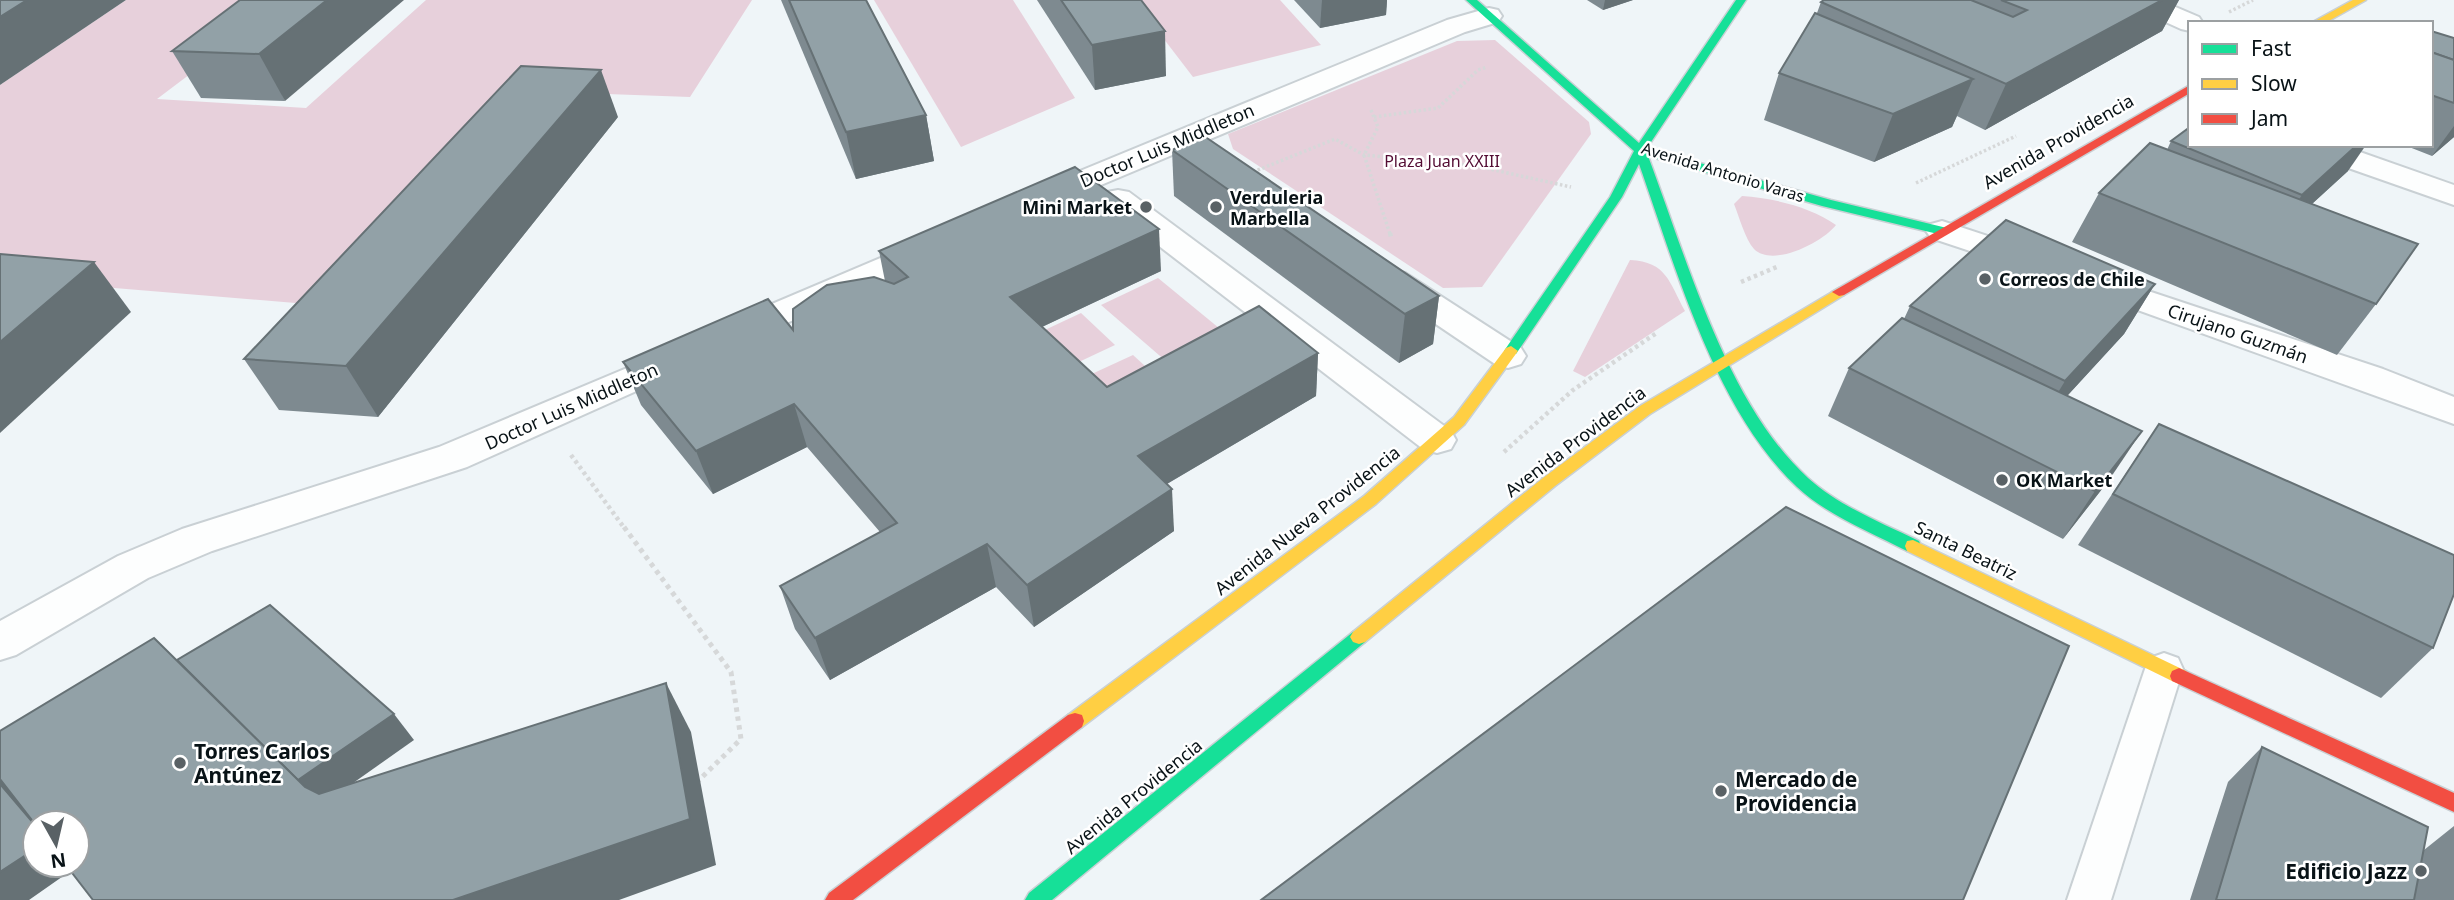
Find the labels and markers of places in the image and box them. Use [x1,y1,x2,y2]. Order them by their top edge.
place label: Verduleria Marbella [1230,185,1323,230]
place label: Mini Market [1022,195,1132,219]
marker: Mini Market [1138,199,1154,215]
marker: Verduleria Marbella [1208,199,1224,215]
place label: Correos de Chile [1999,267,2145,291]
marker: Correos de Chile [1977,271,1993,287]
place label: OK Market [2016,468,2113,492]
marker: OK Market [1994,472,2010,488]
place label: Torres Carlos Antúnez [194,737,330,789]
marker: Torres Carlos Antúnez [172,755,188,771]
place label: Mercado de Providencia [1735,765,1857,817]
marker: Mercado de Providencia [1713,783,1729,799]
place label: Edificio Jazz [2285,857,2407,885]
marker: Edificio Jazz [2413,863,2429,879]

